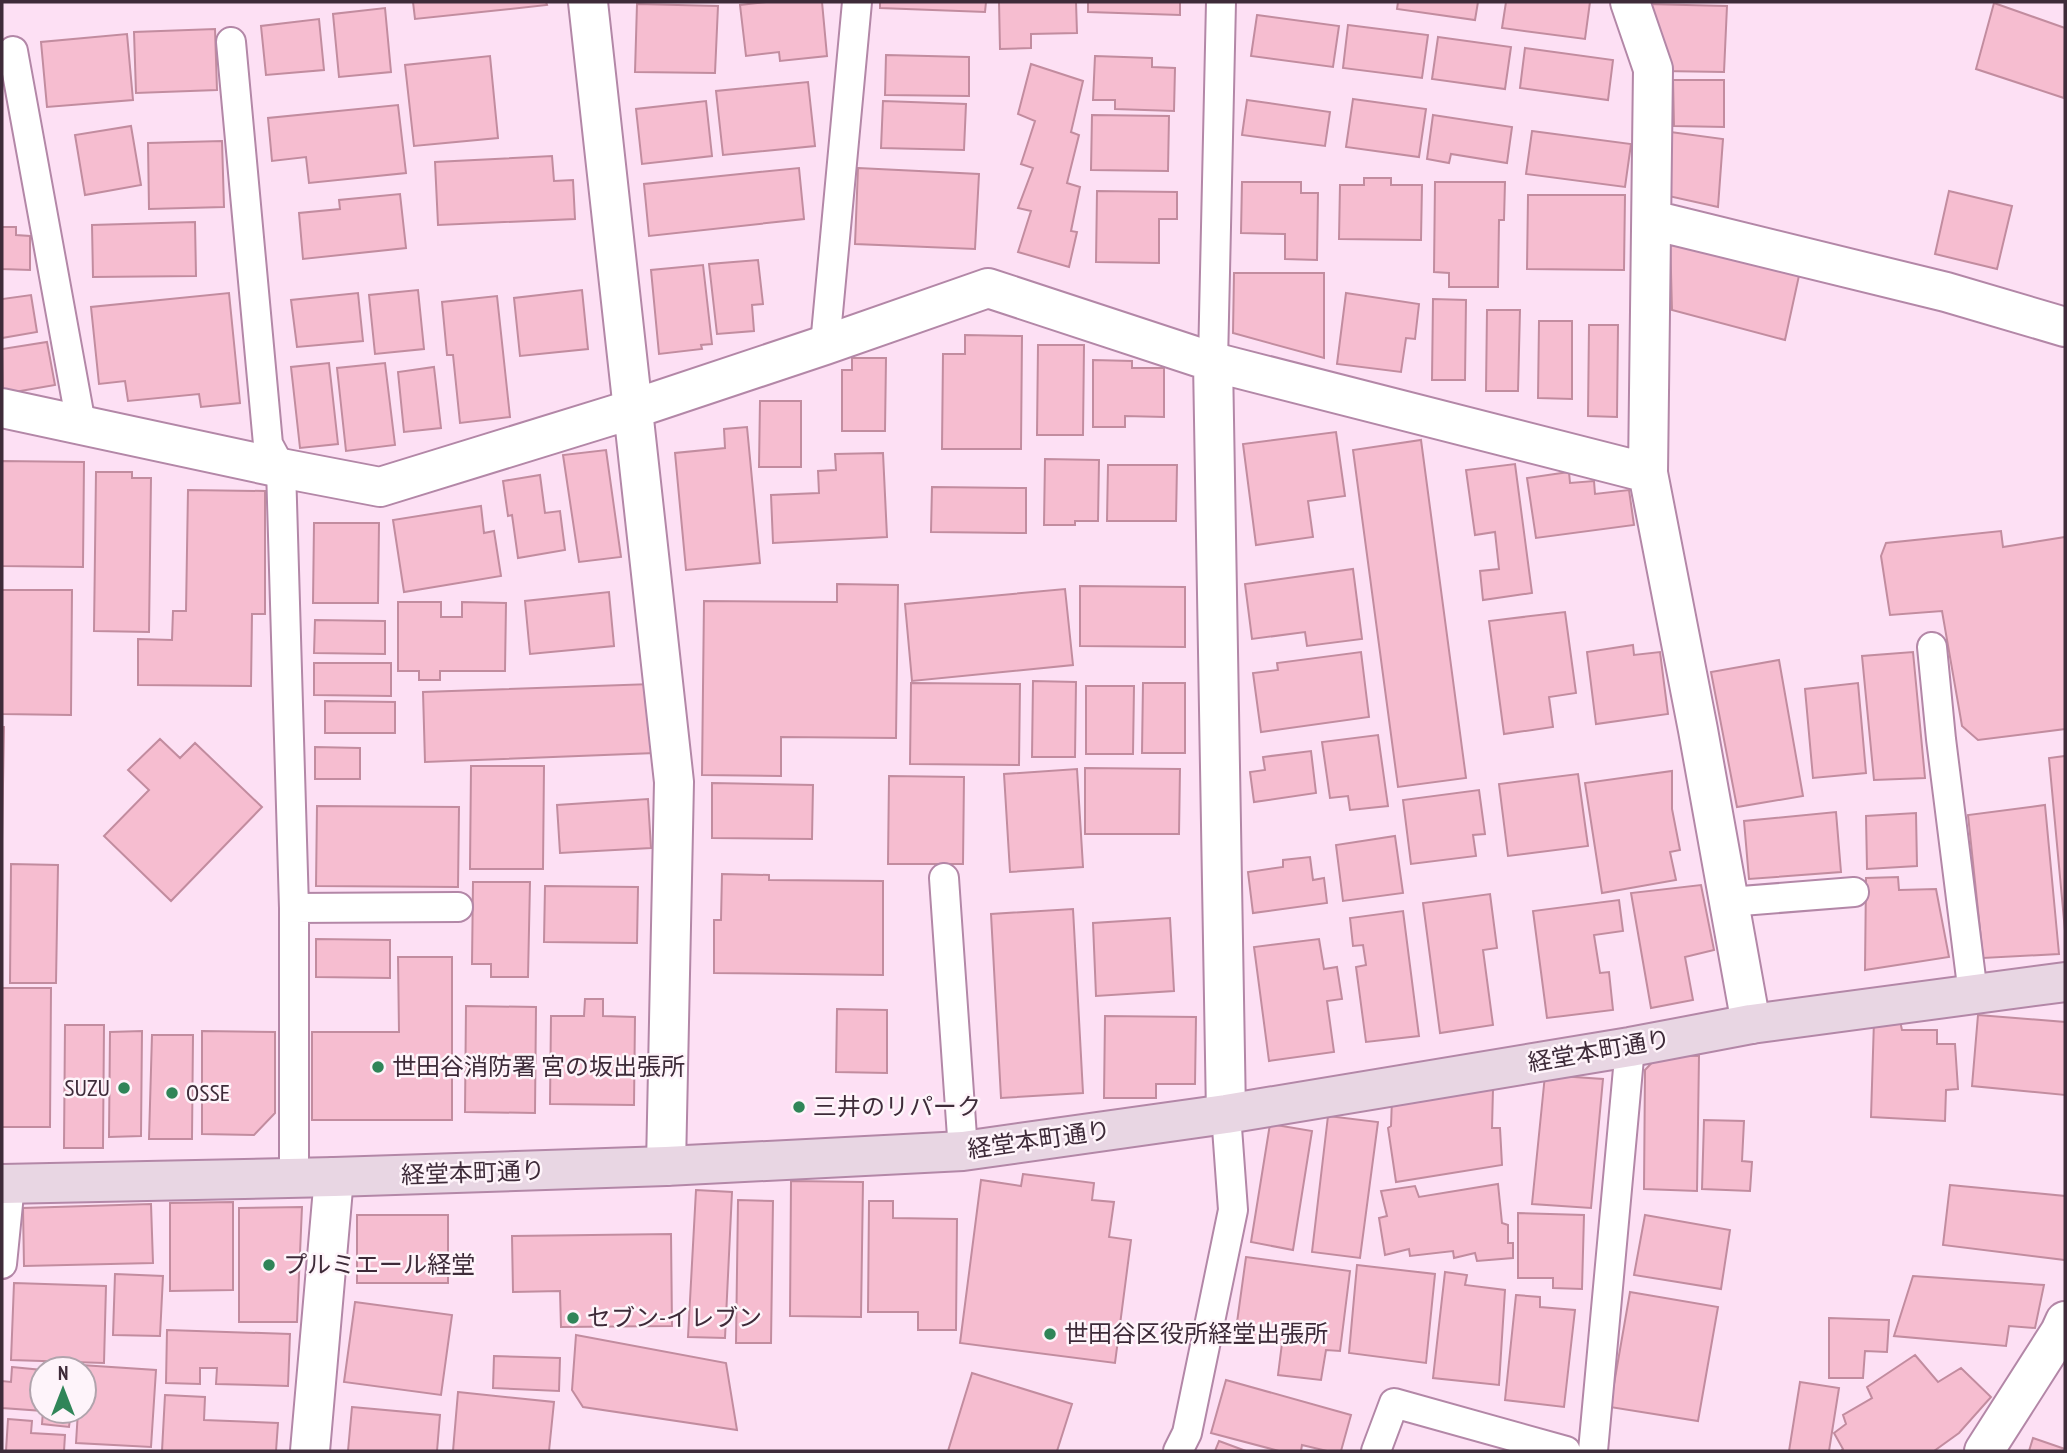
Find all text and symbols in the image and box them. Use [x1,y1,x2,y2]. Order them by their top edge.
street label: 経堂本町通り [1525,1023,1673,1078]
place label: 世田谷消防署 宮の坂出張所 [392,1051,685,1082]
marker: 世田谷消防署 宮の坂出張所 [370,1059,386,1075]
place label: SUZU [64,1072,110,1103]
place label: OSSE [186,1077,230,1108]
marker: SUZU [116,1080,132,1096]
marker: OSSE [164,1085,180,1101]
place label: 三井のリパーク [813,1091,981,1122]
marker: 三井のリパーク [791,1099,807,1115]
street label: 経堂本町通り [965,1114,1112,1165]
street label: 経堂本町通り [400,1154,545,1191]
place label: プルミエール経堂 [283,1249,475,1280]
marker: プルミエール経堂 [261,1257,277,1273]
place label: セブン-イレブン [587,1302,762,1333]
marker: セブン-イレブン [565,1310,581,1326]
place label: 世田谷区役所経堂出張所 [1064,1318,1328,1349]
marker: 世田谷区役所経堂出張所 [1042,1326,1058,1342]
north arrow [28,1355,98,1425]
text: N [58,1361,68,1385]

